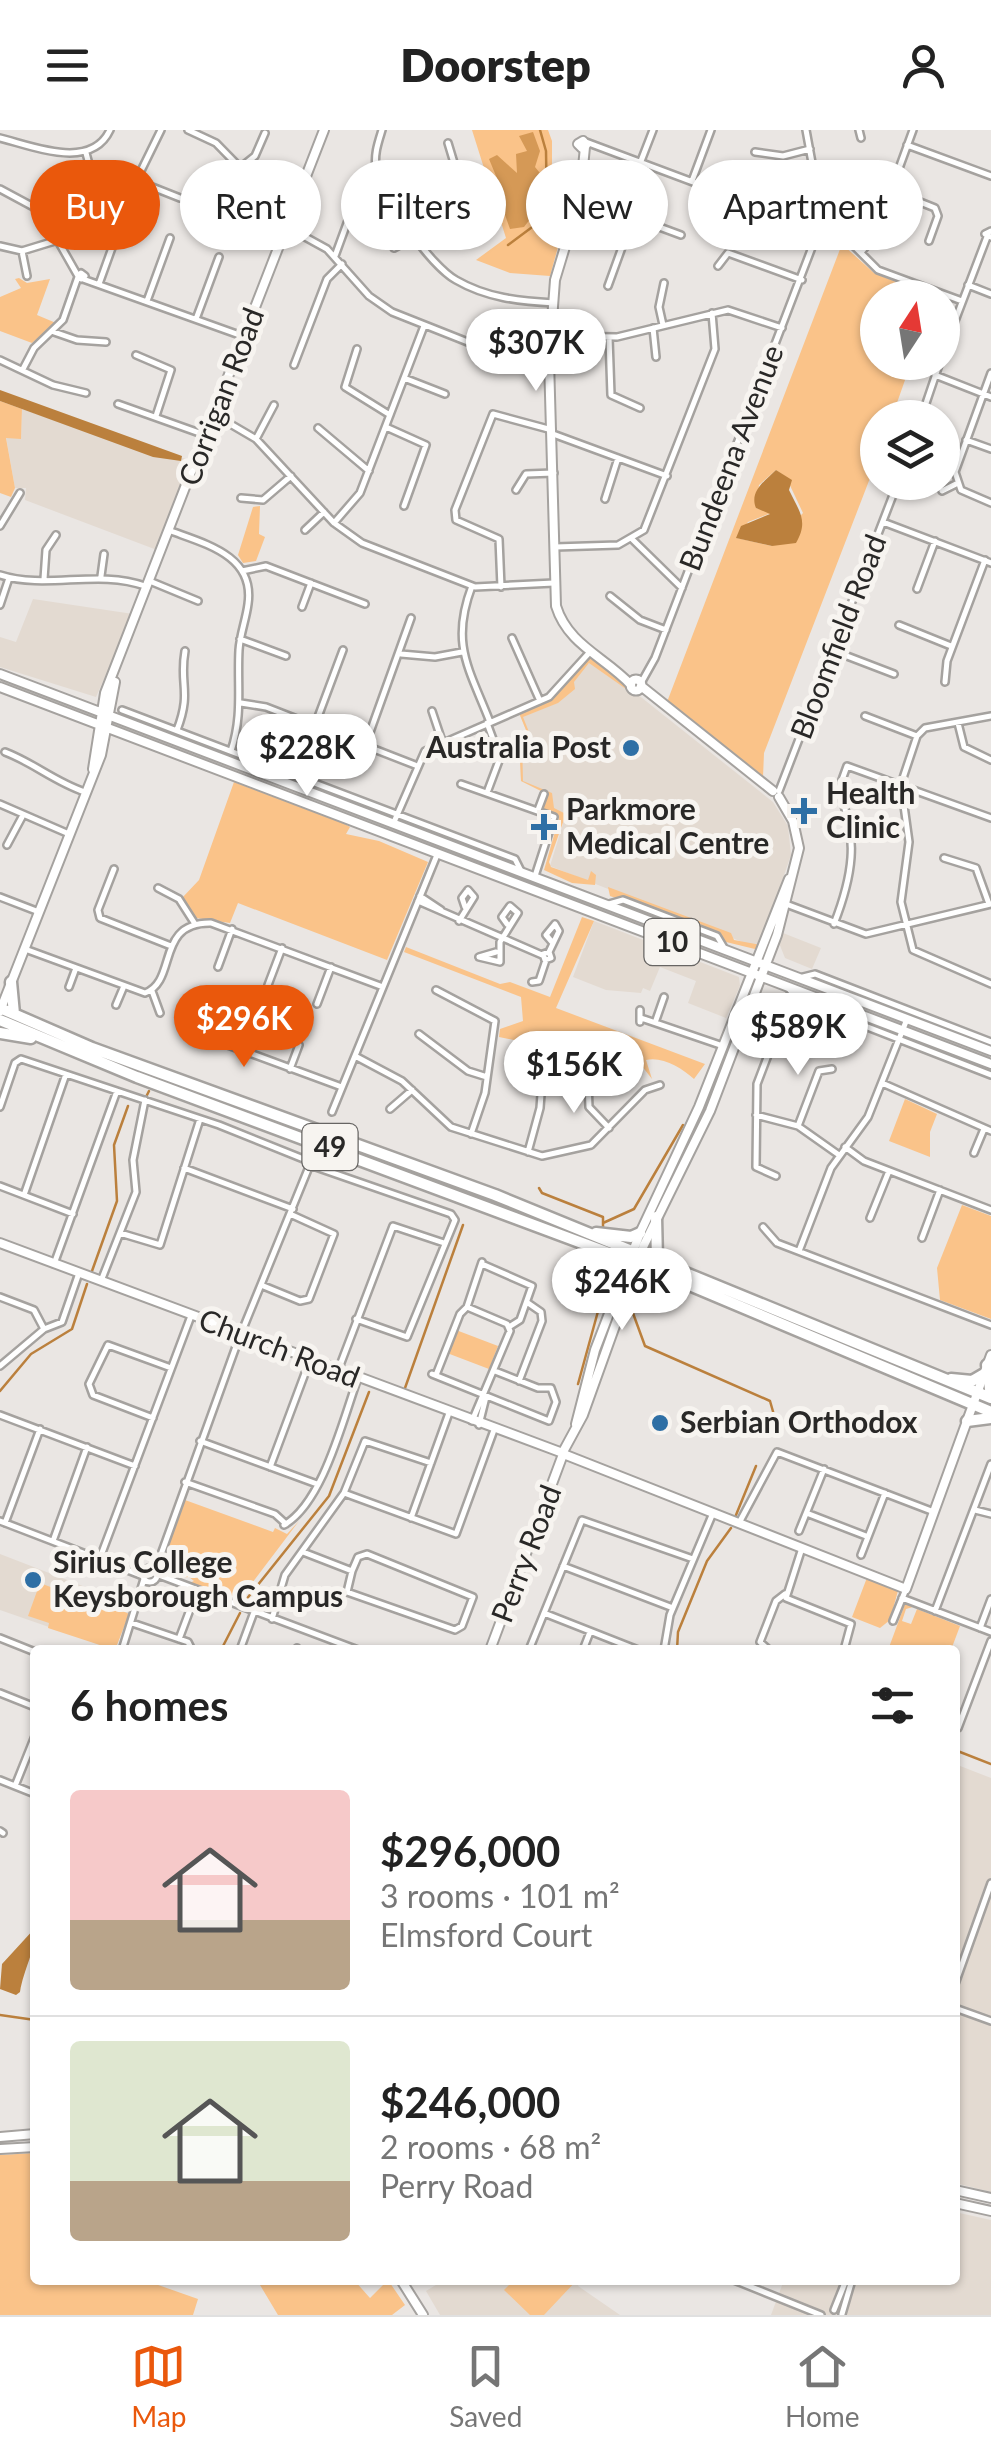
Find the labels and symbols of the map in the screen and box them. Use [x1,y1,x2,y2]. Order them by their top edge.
north arrow [860,280,960,380]
street label: Corrigan Road [170,302,270,490]
pin: $307K [466,309,606,394]
street label: Bundeena Avenue [671,339,790,575]
street label: Bloomfield Road [782,529,893,743]
pin: $228K [237,714,377,799]
place label: Australia Post [425,728,611,764]
marker: Australia Post [620,737,642,759]
place label: Health Clinic [826,774,915,844]
place label: Parkmore Medical Centre [566,790,769,860]
marker: Health Clinic [791,798,817,824]
marker: Parkmore Medical Centre [531,814,557,840]
road number: 10 [644,919,700,965]
pin: $296K [174,985,314,1070]
pin: $589K [728,993,868,1078]
pin: $156K [504,1031,644,1116]
road number: 49 [302,1124,358,1170]
pin: $246K [552,1248,692,1333]
street label: Church Road [194,1300,365,1394]
place label: Serbian Orthodox [680,1403,918,1439]
marker: Serbian Orthodox [649,1412,671,1434]
street label: Perry Road [483,1480,568,1627]
place label: Sirius College Keysborough Campus [53,1543,343,1613]
marker: Sirius College Keysborough Campus [22,1569,44,1591]

